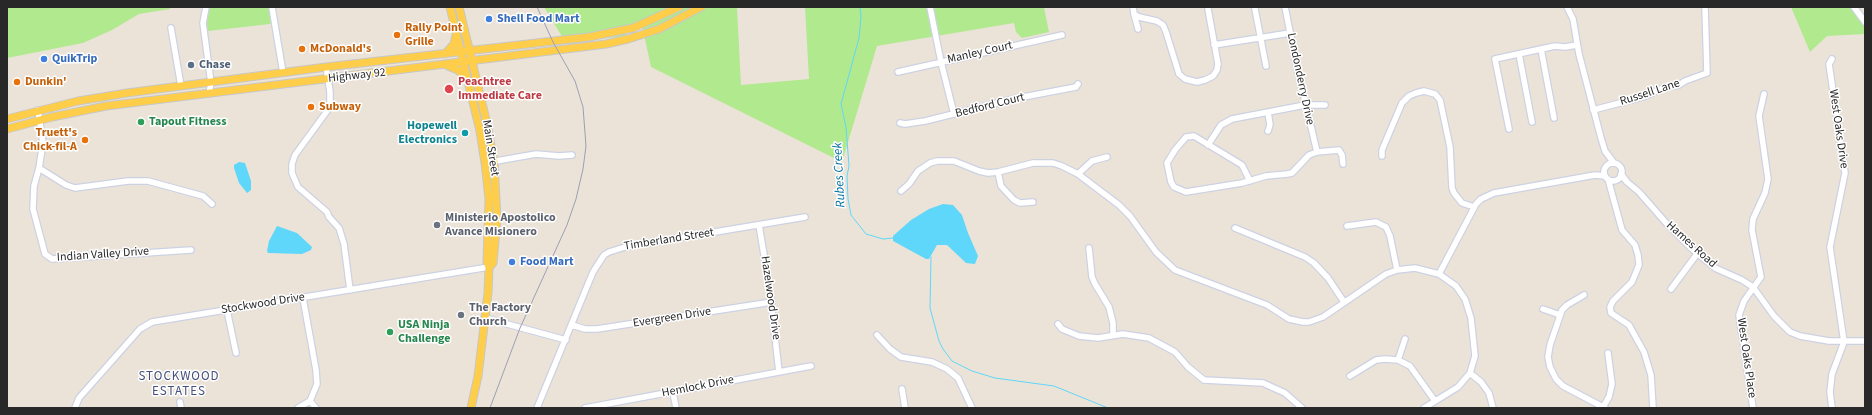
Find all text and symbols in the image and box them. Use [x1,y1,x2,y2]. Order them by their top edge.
place label: Shell Food Mart [497,12,580,26]
marker: Shell Food Mart [484,14,494,24]
place label: Rally Point Grille [405,21,462,49]
marker: Rally Point Grille [392,30,402,40]
street label: Londonderry Drive [1283,32,1317,126]
street label: Manley Court [946,39,1014,67]
place label: McDonald's [310,42,371,56]
marker: McDonald's [297,44,307,54]
place label: QuikTrip [52,52,97,66]
marker: QuikTrip [39,54,49,64]
place label: Chase [199,58,231,72]
marker: Chase [186,60,196,70]
street label: Highway 92 [327,66,387,86]
place label: Dunkin' [25,75,67,89]
place label: Peachtree Immediate Care [458,75,542,103]
marker: Dunkin' [12,77,22,87]
street label: Russell Lane [1618,77,1682,109]
marker: Peachtree Immediate Care [443,83,455,95]
street label: West Oaks Drive [1825,88,1851,170]
street label: Bedford Court [954,90,1026,122]
place label: Subway [319,100,361,114]
marker: Subway [306,102,316,112]
place label: Tapout Fitness [149,115,226,129]
marker: Tapout Fitness [136,117,146,127]
place label: Hopewell Electronics [398,119,457,147]
street label: Main Street [478,119,502,177]
place label: Truett's Chick-fil-A [23,126,77,154]
marker: Hopewell Electronics [460,128,470,138]
marker: Truett's Chick-fil-A [80,135,90,145]
water label: Rubes Creek [831,142,849,208]
place label: Ministerio Apostolico Avance Misionero [445,211,556,239]
street label: Hames Road [1663,219,1719,271]
marker: Ministerio Apostolico Avance Misionero [432,220,442,230]
street label: Timberland Street [623,226,715,254]
street label: Indian Valley Drive [56,245,150,265]
place label: Food Mart [520,255,574,269]
street label: Hazelwood Drive [757,255,783,341]
marker: Food Mart [507,257,517,267]
street label: Stockwood Drive [220,290,306,318]
place label: The Factory Church [469,301,531,329]
street label: Evergreen Drive [632,305,712,331]
marker: The Factory Church [456,310,466,320]
street label: West Oaks Place [1733,317,1759,399]
place label: USA Ninja Challenge [398,318,451,346]
marker: USA Ninja Challenge [385,327,395,337]
district label: STOCKWOOD ESTATES [138,369,220,400]
street label: Hemlock Drive [661,373,735,401]

